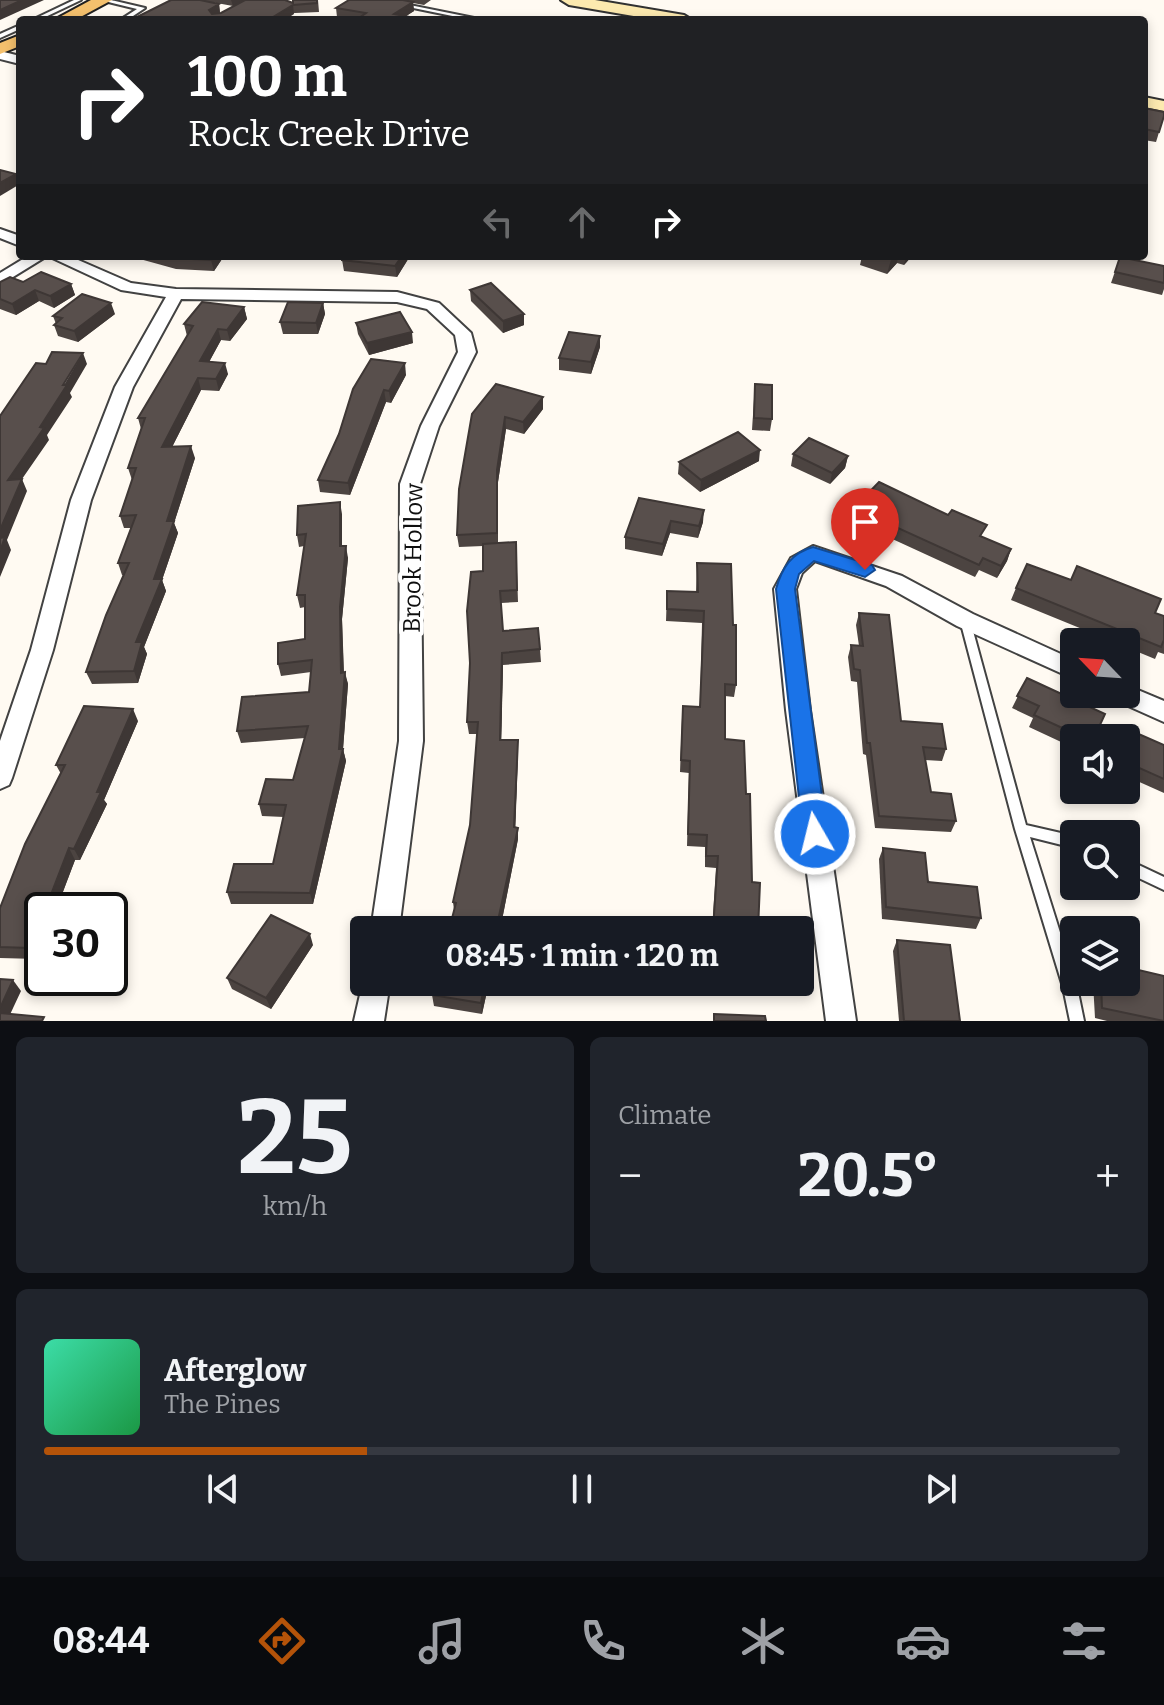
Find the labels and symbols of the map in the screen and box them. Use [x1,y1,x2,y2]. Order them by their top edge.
street label: Brook Hollow [398,482,428,633]
pin [831,488,899,570]
north arrow [1060,628,1140,708]
position arrow [773,792,857,876]
speed limit sign: 30 [24,892,128,996]

